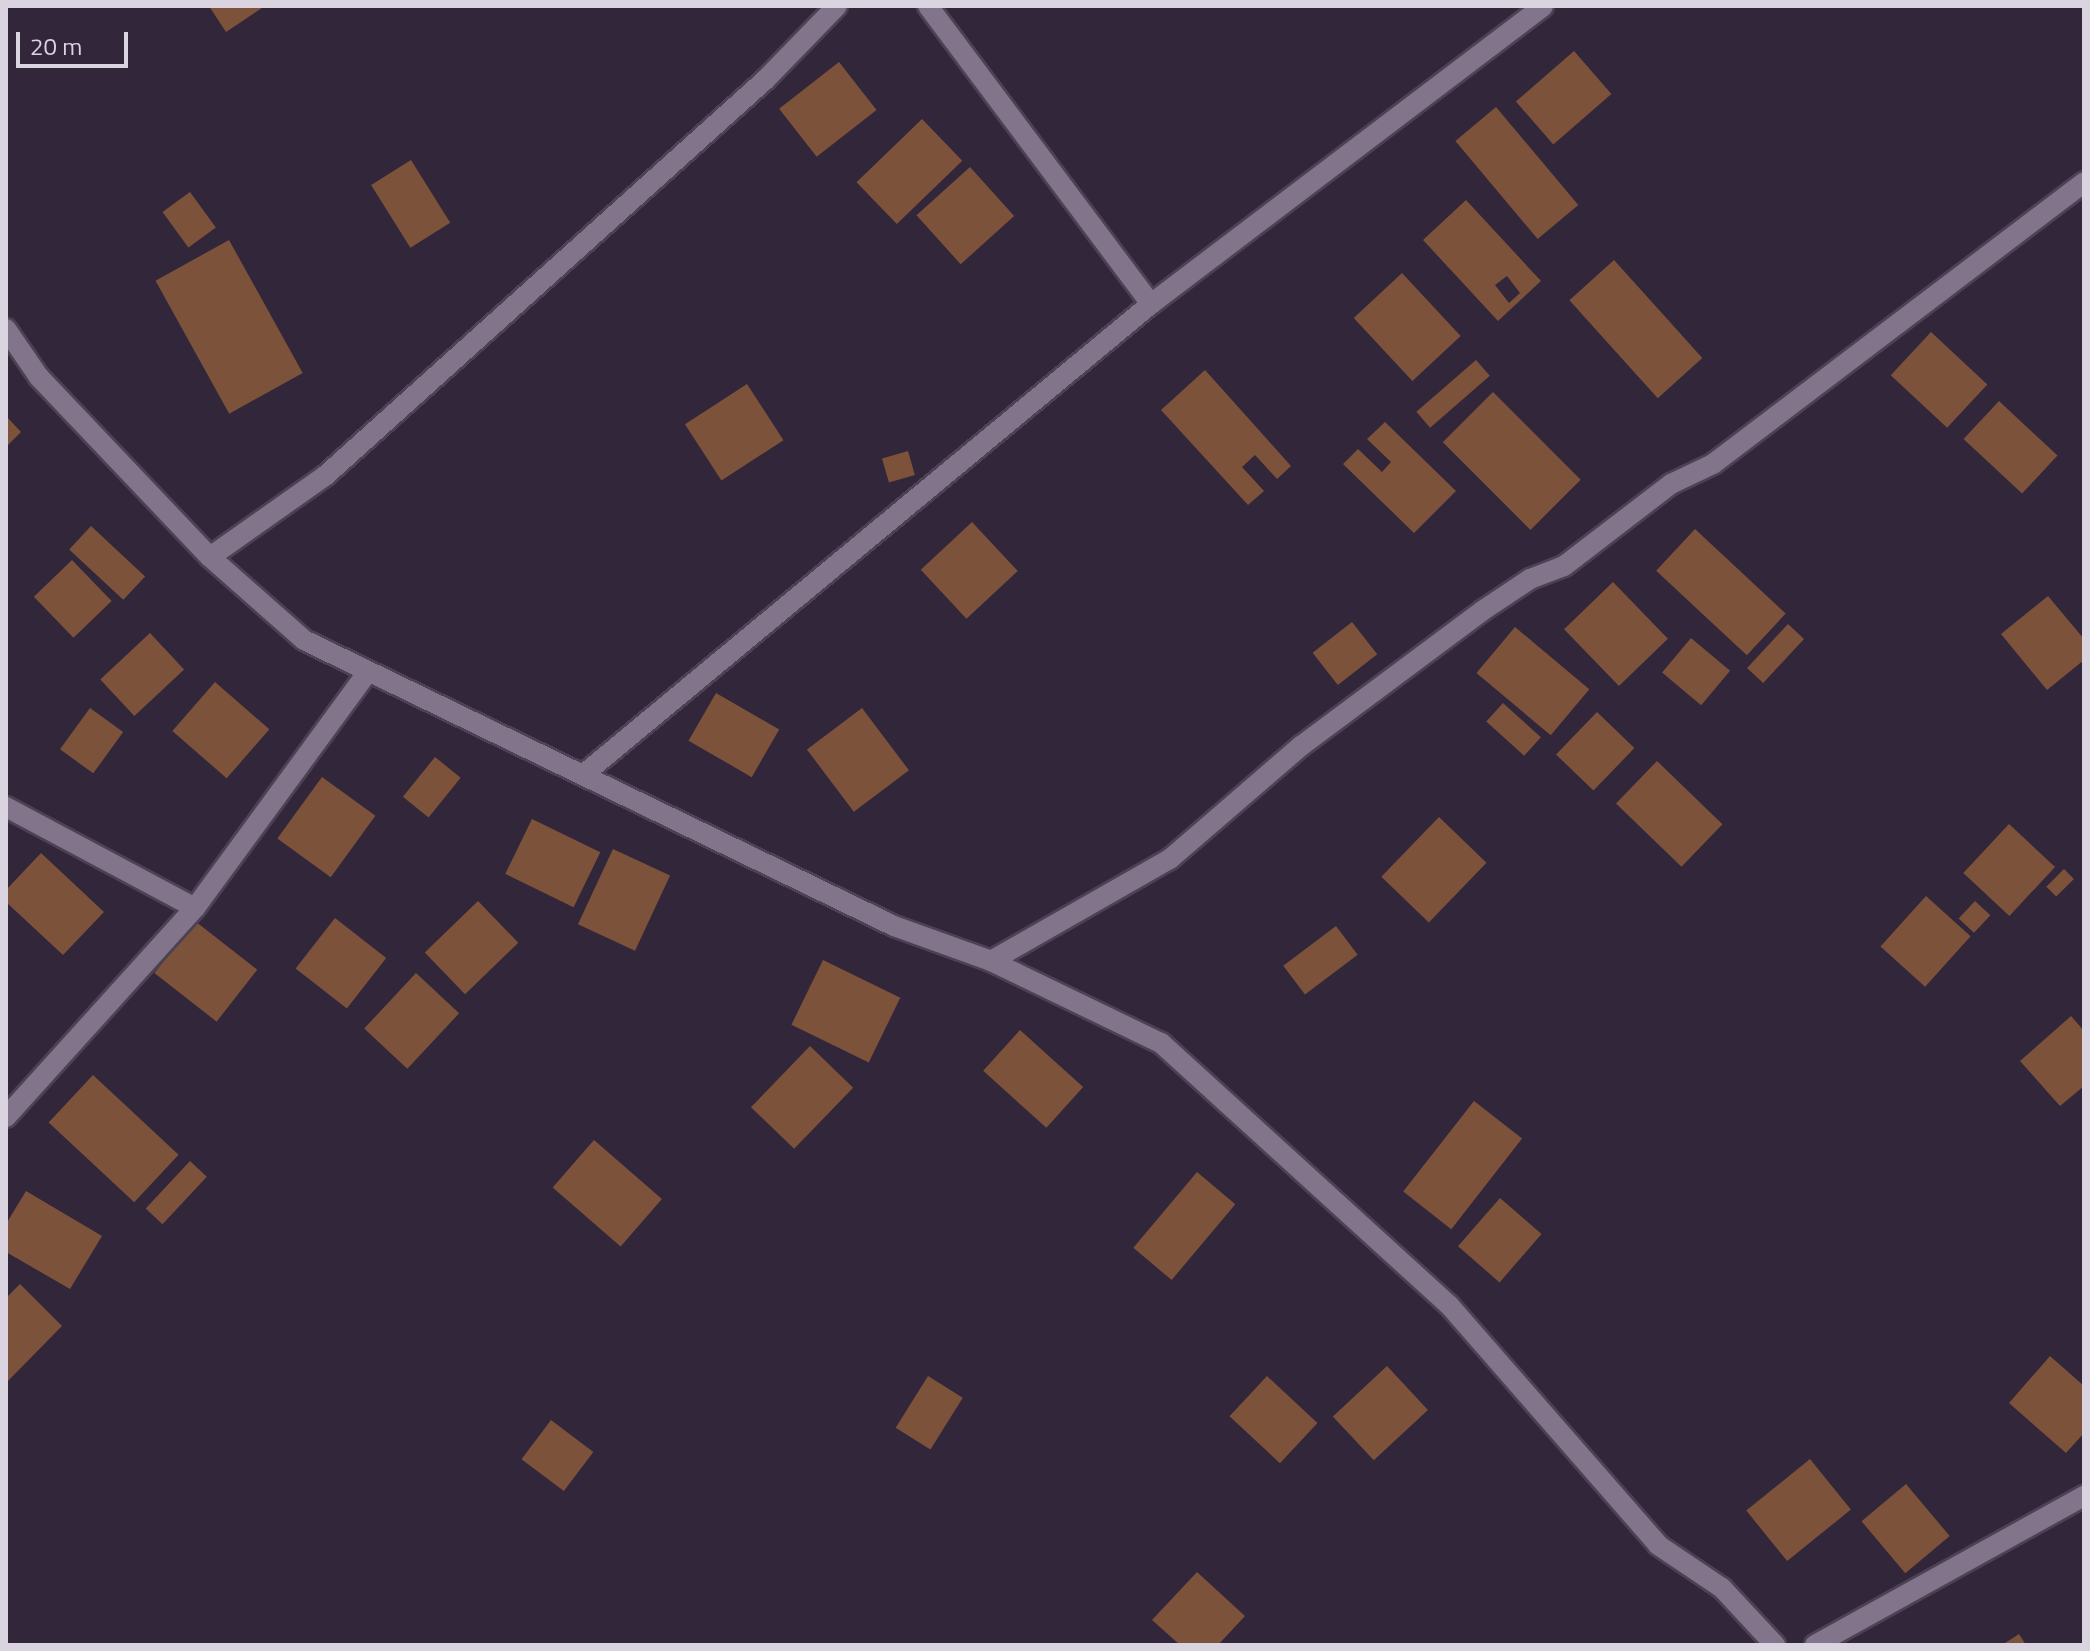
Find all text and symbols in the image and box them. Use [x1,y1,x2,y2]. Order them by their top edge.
scale bar [20,16,132,66]
text: 20 m [30,28,82,64]

